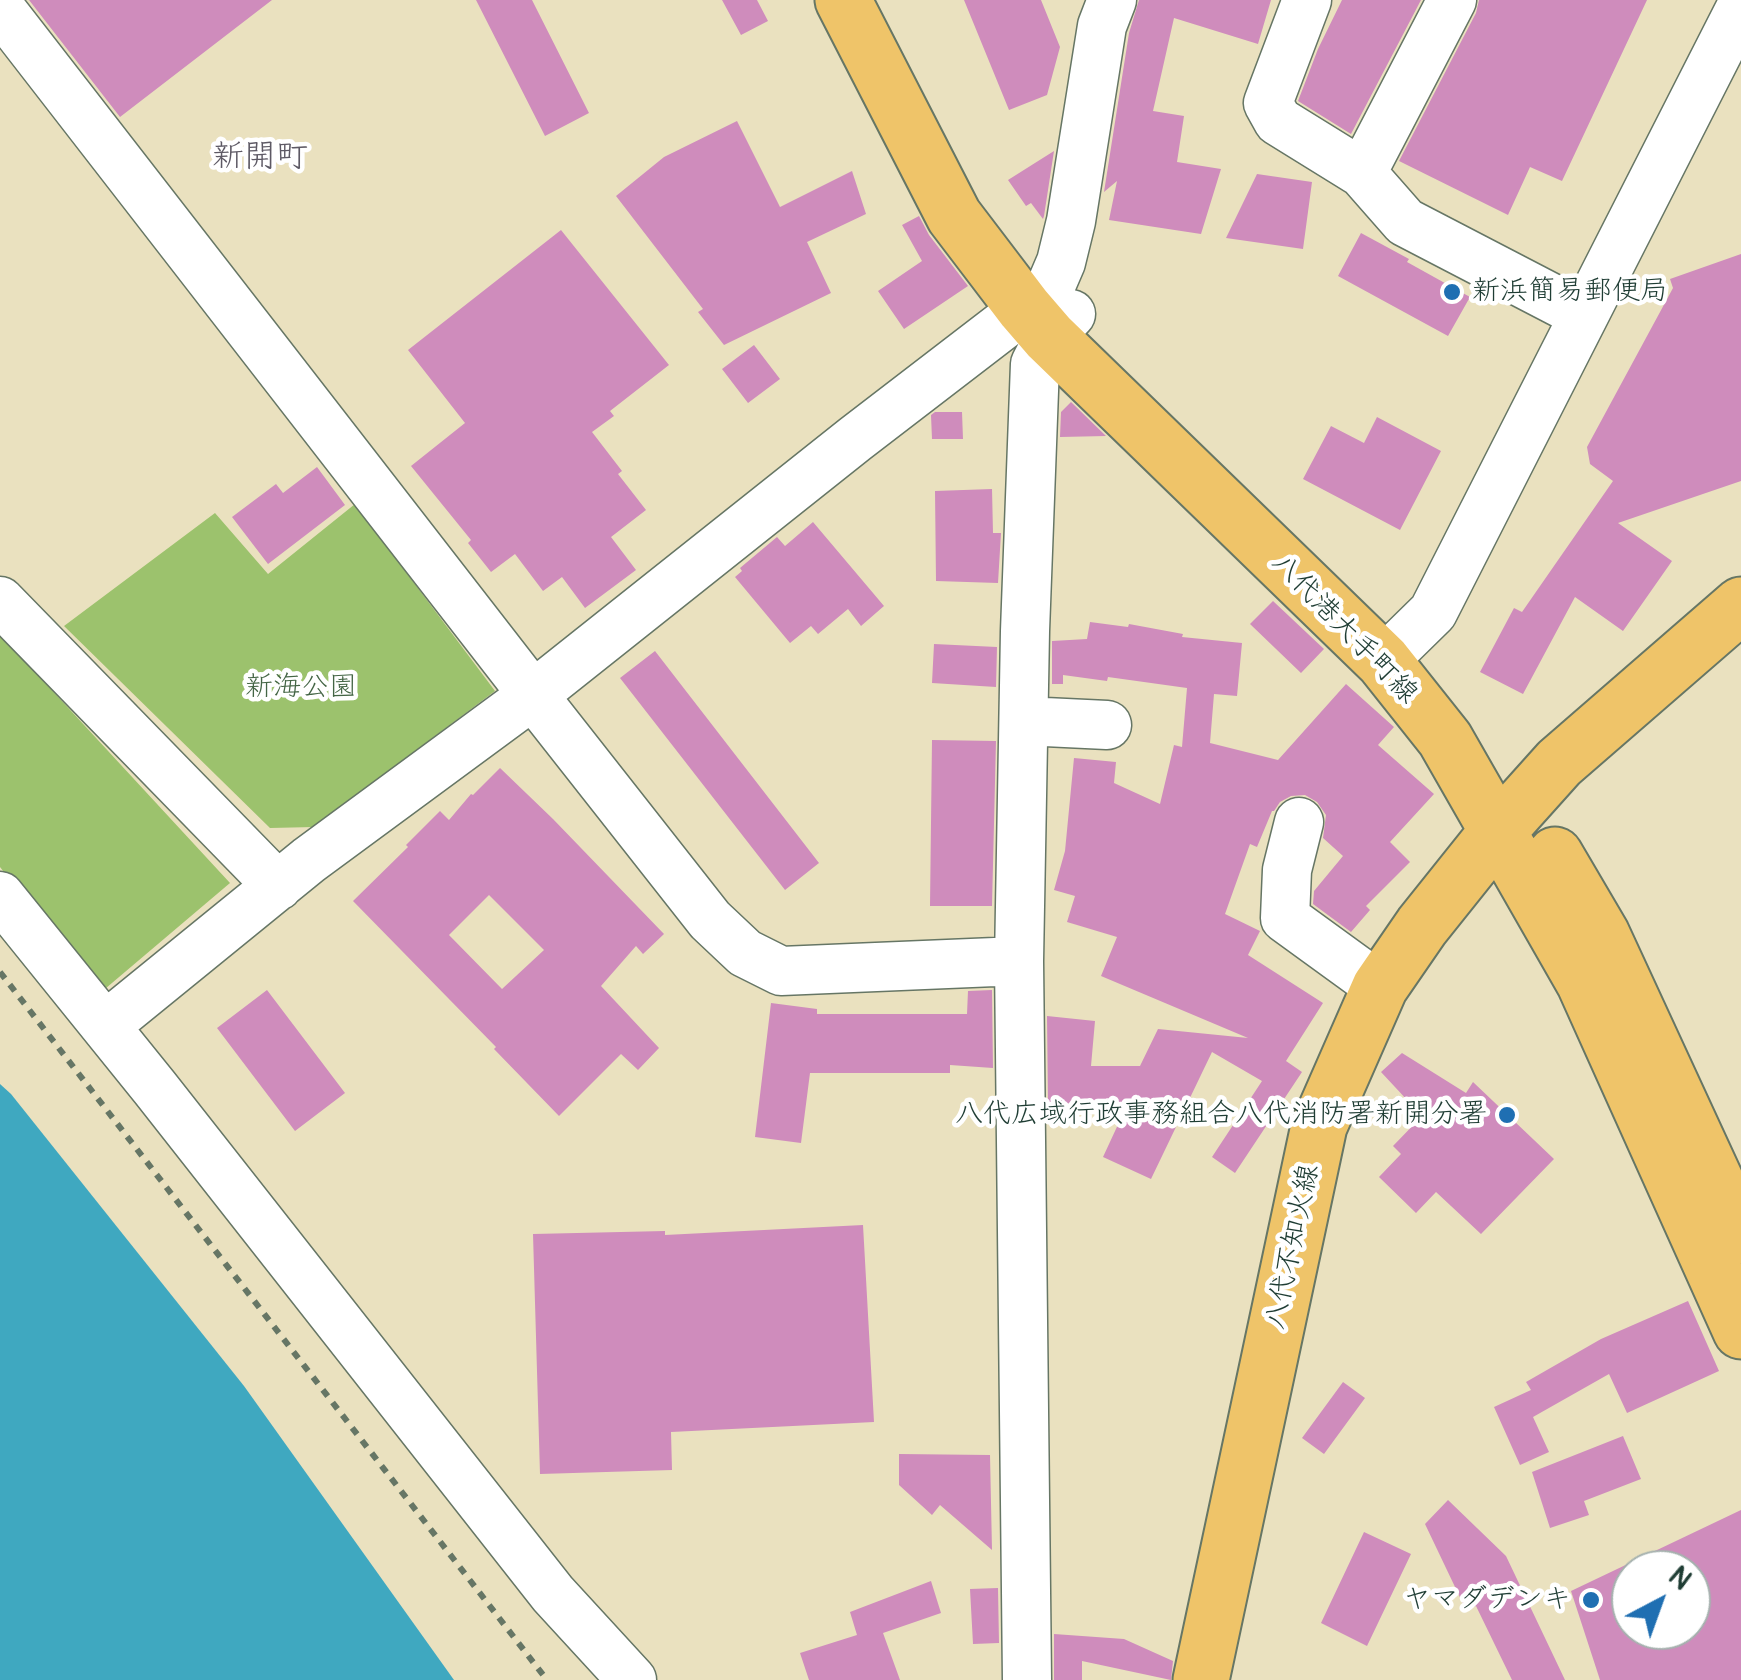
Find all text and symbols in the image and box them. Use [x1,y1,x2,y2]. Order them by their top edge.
district label: 新開町 [212,139,308,177]
place label: 新浜簡易郵便局 [1472,275,1668,309]
marker: 新浜簡易郵便局 [1441,281,1463,303]
street label: 八代港大手町線 [1264,547,1424,711]
park label: 新海公園 [245,671,357,705]
place label: 八代広域行政事務組合八代消防署新開分署 [955,1098,1487,1132]
marker: 八代広域行政事務組合八代消防署新開分署 [1496,1104,1518,1126]
street label: 八代不知火線 [1259,1161,1327,1333]
north arrow [1611,1550,1711,1650]
text: N [1661,1559,1698,1598]
place label: ヤマダデンキ [1403,1583,1571,1617]
marker: ヤマダデンキ [1580,1589,1602,1611]

